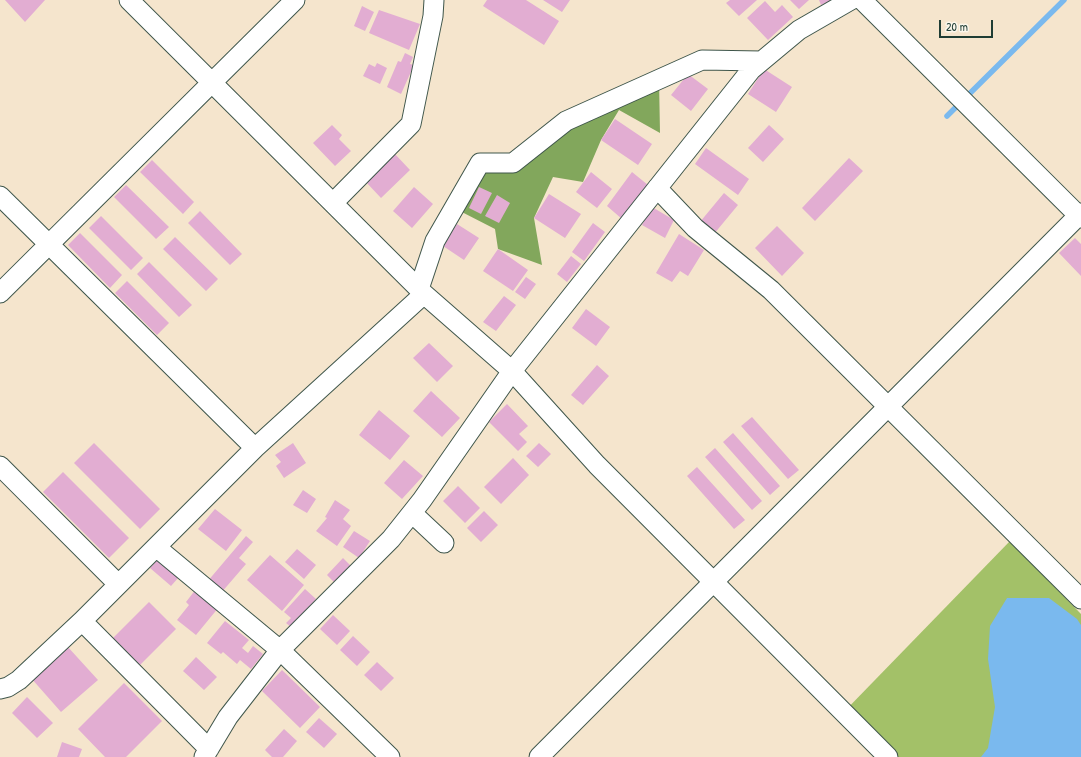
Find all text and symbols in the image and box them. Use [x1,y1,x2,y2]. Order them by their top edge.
scale bar [941,12,995,38]
text: 20 m [946,18,968,35]

